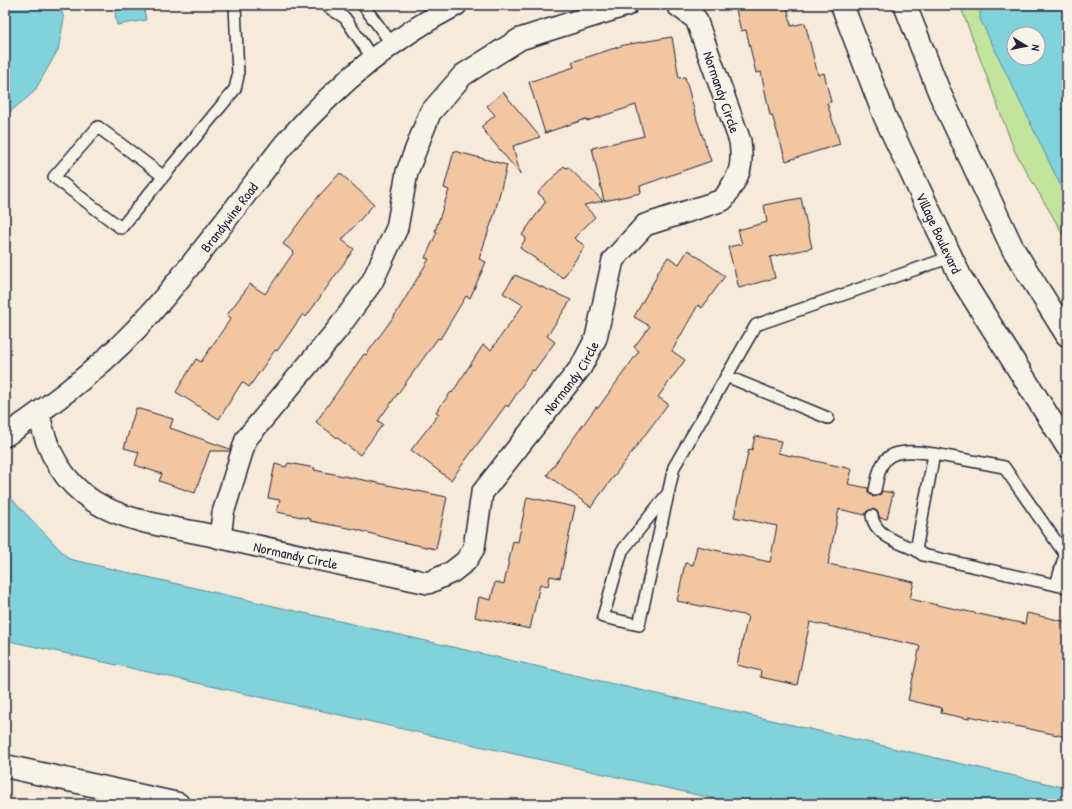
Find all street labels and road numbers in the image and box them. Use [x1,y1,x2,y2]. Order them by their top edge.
street label: Normandy Circle [698,49,745,136]
street label: Brandywine Road [195,177,262,256]
street label: Village Boulevard [912,189,967,277]
street label: Normandy Circle [538,337,603,418]
street label: Normandy Circle [252,536,340,573]

